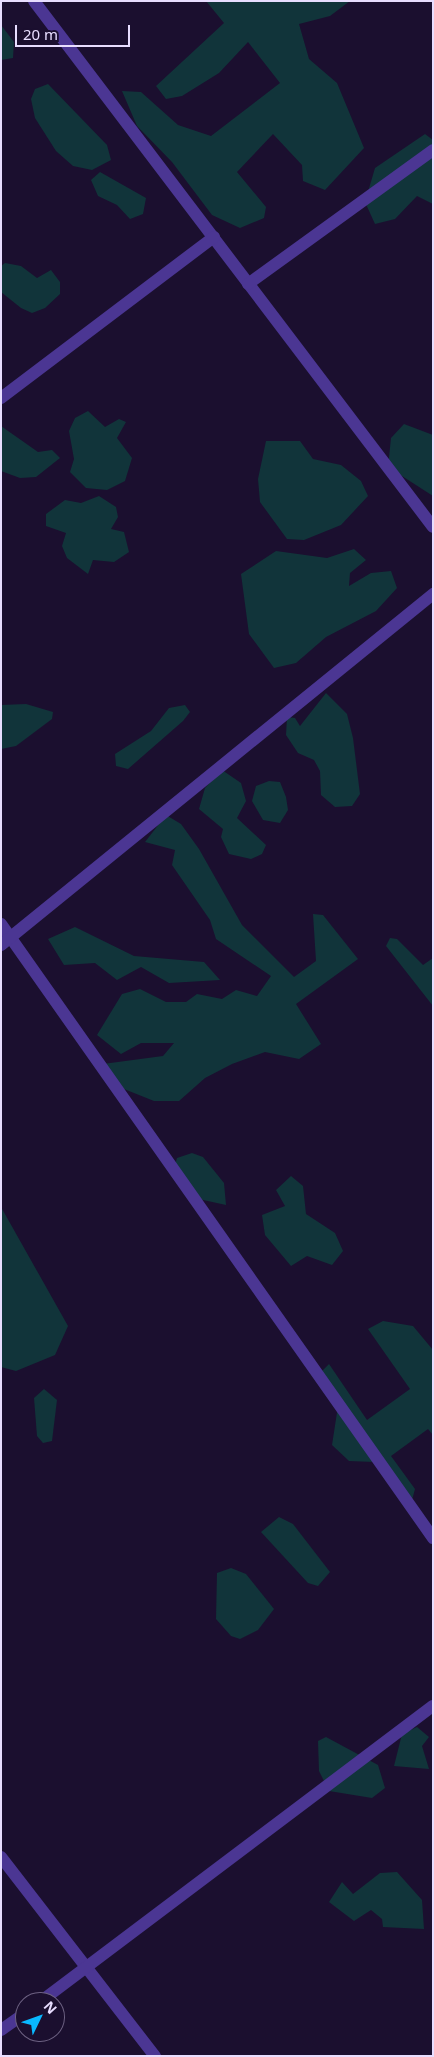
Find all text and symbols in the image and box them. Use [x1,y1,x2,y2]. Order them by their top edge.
scale bar [18,15,132,47]
text: 20 m [23,24,58,44]
north arrow [15,1992,65,2042]
text: N [40,1997,62,2018]

